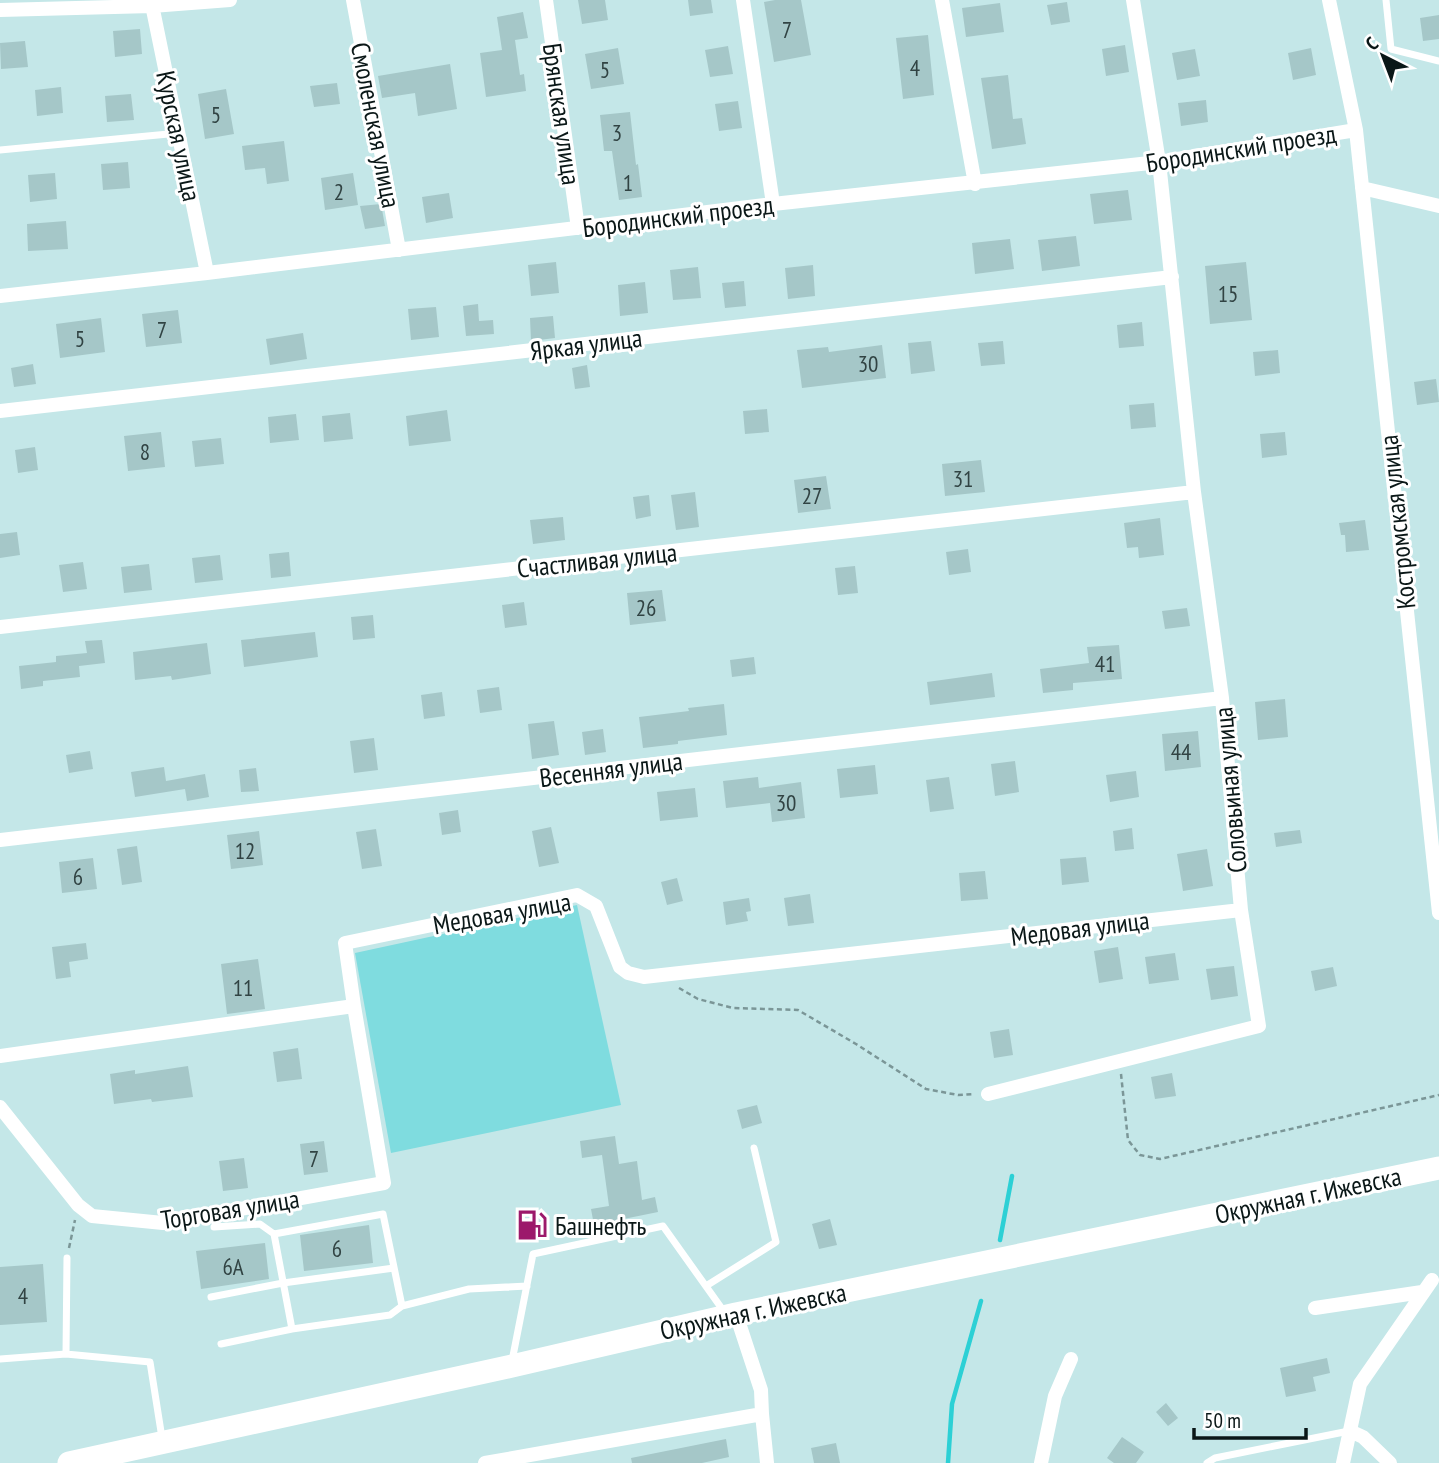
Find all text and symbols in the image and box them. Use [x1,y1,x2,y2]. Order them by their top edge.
house number: 7 [782,15,792,44]
north arrow [1348,21,1418,91]
text: С [1360,31,1383,55]
street label: Смоленская улица [344,39,408,211]
street label: Брянская улица [536,41,588,187]
house number: 4 [910,53,920,82]
house number: 5 [600,55,610,84]
street label: Курская улица [149,68,209,204]
house number: 5 [211,100,221,129]
street label: Бородинский проезд [1144,117,1338,179]
house number: 3 [612,118,622,147]
house number: 1 [623,168,633,197]
house number: 2 [334,177,344,206]
street label: Бородинский проезд [581,188,775,244]
house number: 15 [1218,279,1238,308]
house number: 7 [157,315,167,344]
street label: Яркая улица [528,321,644,367]
house number: 5 [75,324,85,353]
house number: 30 [858,349,878,378]
street label: Костромская улица [1371,433,1423,611]
house number: 8 [140,437,150,466]
house number: 31 [953,464,973,493]
house number: 27 [802,481,822,510]
street label: Счастливая улица [515,535,679,585]
house number: 26 [636,593,656,622]
house number: 41 [1095,649,1115,678]
street label: Соловьиная улица [1206,706,1254,874]
house number: 44 [1171,737,1191,766]
street label: Весенняя улица [538,744,684,794]
house number: 30 [776,788,796,817]
house number: 12 [235,836,255,865]
house number: 6 [73,862,83,891]
street label: Медовая улица [431,885,573,941]
street label: Медовая улица [1009,903,1151,953]
house number: 11 [233,973,253,1002]
house number: 7 [309,1144,319,1173]
street label: Окружная г. Ижевска [1212,1159,1404,1231]
street label: Торговая улица [158,1182,302,1236]
fuel station icon: Башнефть [515,1208,549,1242]
place label: Башнефть [555,1209,647,1242]
house number: 6 [332,1234,342,1263]
house number: 6А [222,1252,244,1281]
street label: Окружная г. Ижевска [657,1275,849,1347]
house number: 4 [18,1281,28,1310]
scale bar [1194,1396,1306,1440]
text: 50 m [1204,1407,1241,1434]

